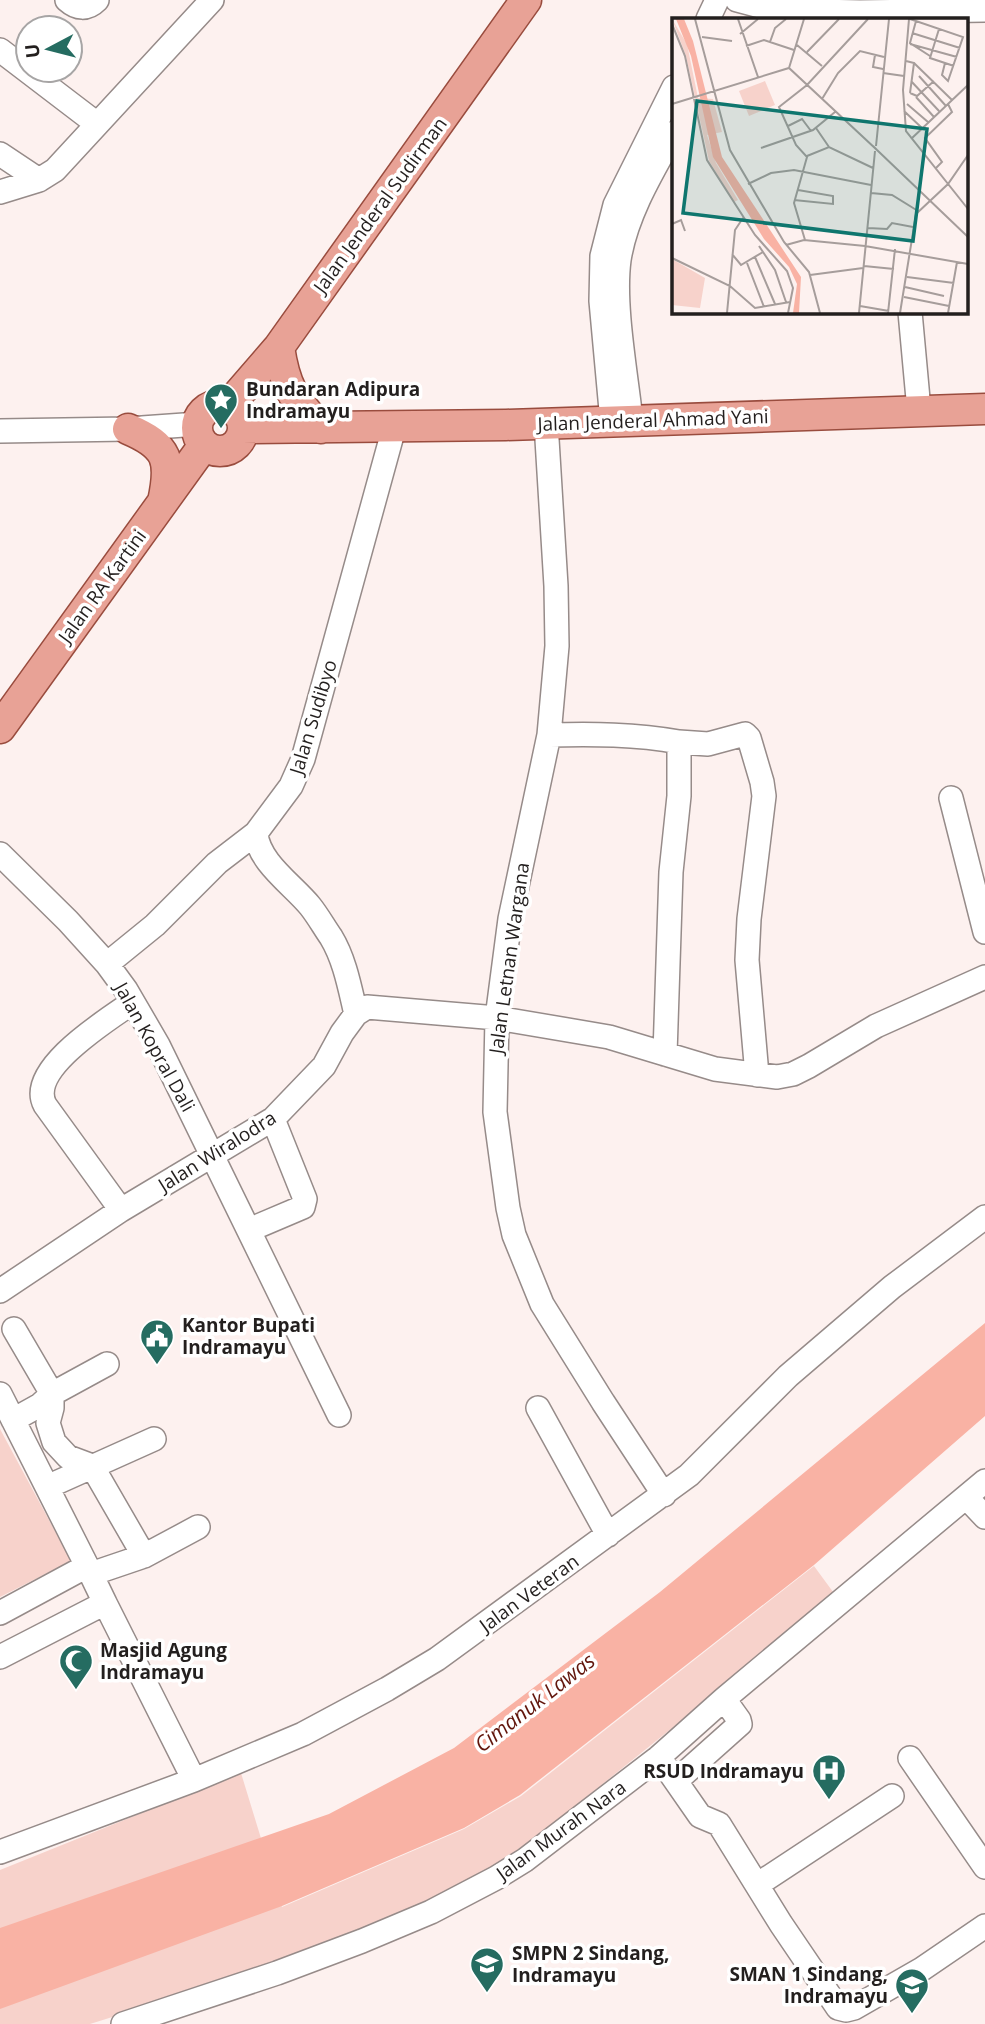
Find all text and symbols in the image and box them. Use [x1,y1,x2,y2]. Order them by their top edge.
north arrow [14,14,84,84]
inset map [672,18,968,313]
text: U [18,42,46,60]
street label: Jalan Jenderal Sudirman [306,112,453,300]
place label: Bundaran Adipura Indramayu [246,376,420,424]
place icon: Bundaran Adipura Indramayu [202,381,240,430]
street label: Jalan Jenderal Ahmad Yani [535,403,769,437]
street label: Jalan RA Kartini [51,524,152,650]
street label: Jalan Sudibyo [283,656,343,779]
street label: Jalan Letnan Wargana [482,861,535,1057]
street label: Jalan Kopral Dali [108,976,201,1116]
street label: Jalan Wiralodra [151,1104,281,1199]
place label: Kantor Bupati Indramayu [182,1312,315,1360]
public building icon: Kantor Bupati Indramayu [138,1317,176,1366]
street label: Jalan Veteran [472,1548,584,1639]
place label: Masjid Agung Indramayu [100,1637,227,1685]
mosque icon: Masjid Agung Indramayu [57,1642,95,1691]
water label: Cimanuk Lawas [468,1646,600,1758]
hospital icon: RSUD Indramayu [810,1752,848,1801]
place label: RSUD Indramayu [643,1758,804,1784]
street label: Jalan Murah Nara [489,1774,631,1887]
place label: SMPN 2 Sindang, Indramayu [512,1940,669,1988]
school or university icon: SMPN 2 Sindang, Indramayu [468,1945,506,1994]
place label: SMAN 1 Sindang, Indramayu [729,1961,888,2009]
school or university icon: SMAN 1 Sindang, Indramayu [893,1966,931,2015]

